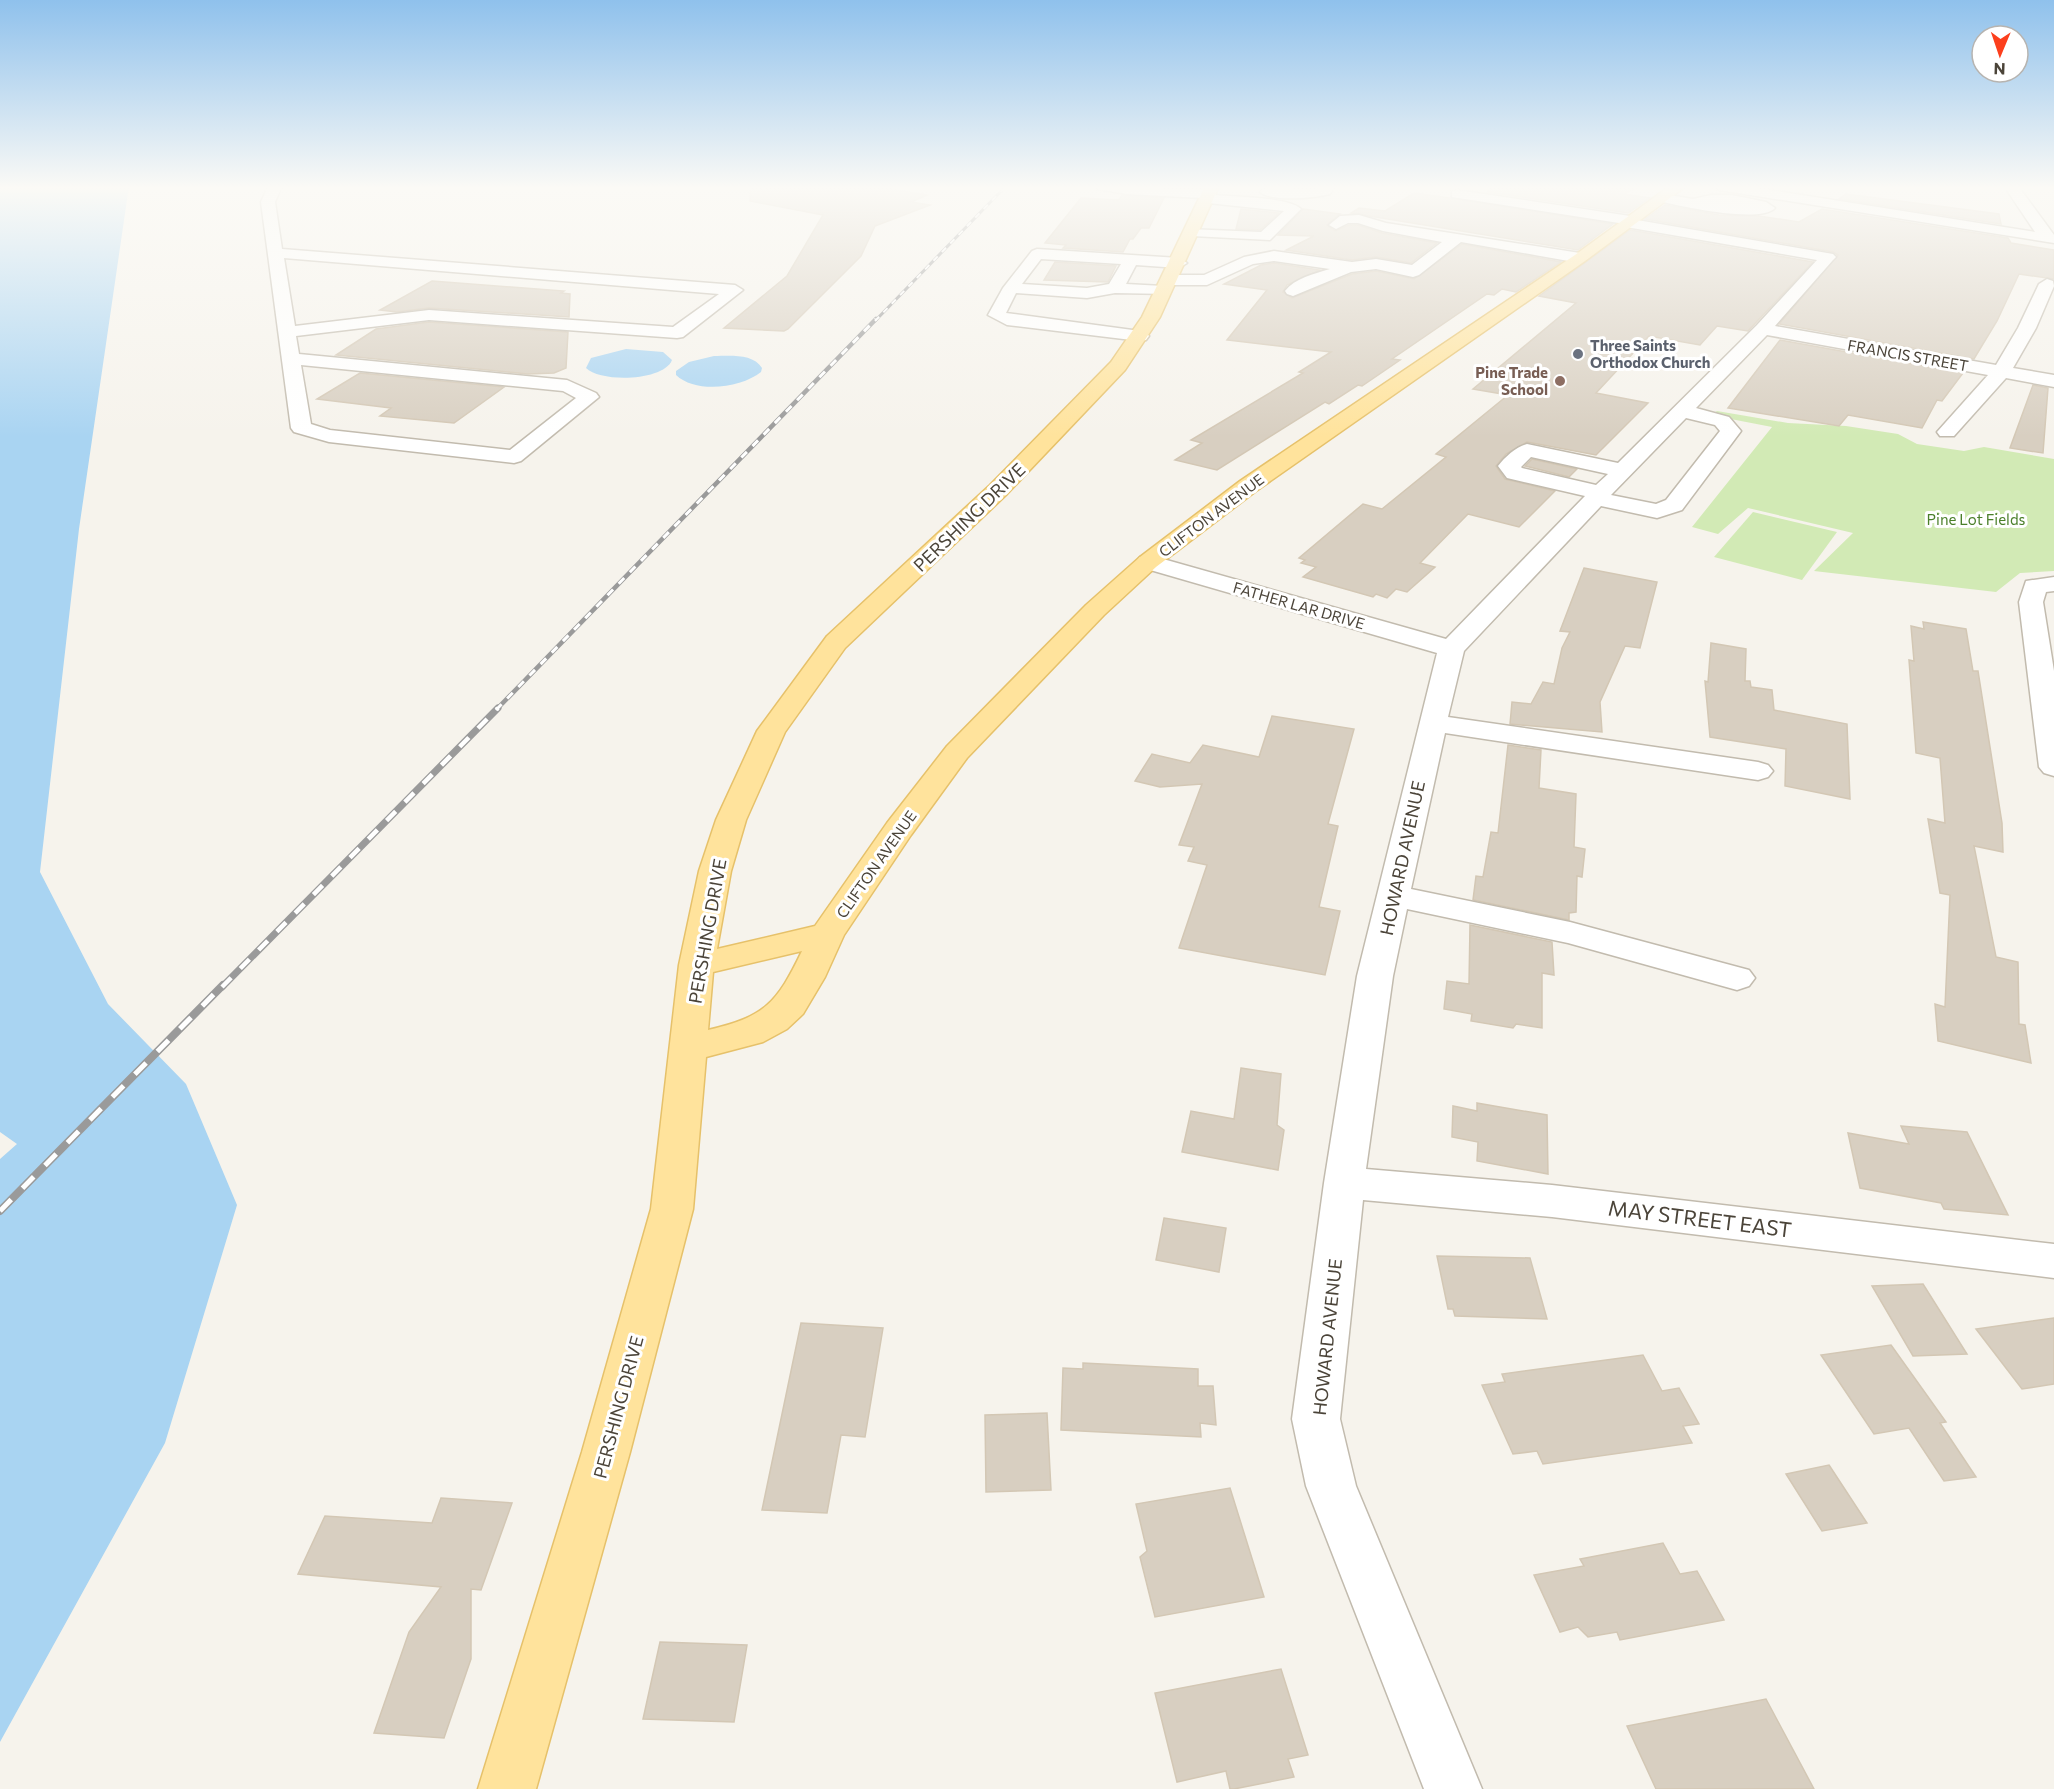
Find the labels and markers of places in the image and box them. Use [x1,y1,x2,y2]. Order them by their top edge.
place label: Three Saints Orthodox Church [1590,336,1711,371]
marker: Three Saints Orthodox Church [1571,347,1585,361]
place label: Pine Trade School [1475,363,1548,398]
marker: Pine Trade School [1553,374,1567,388]

